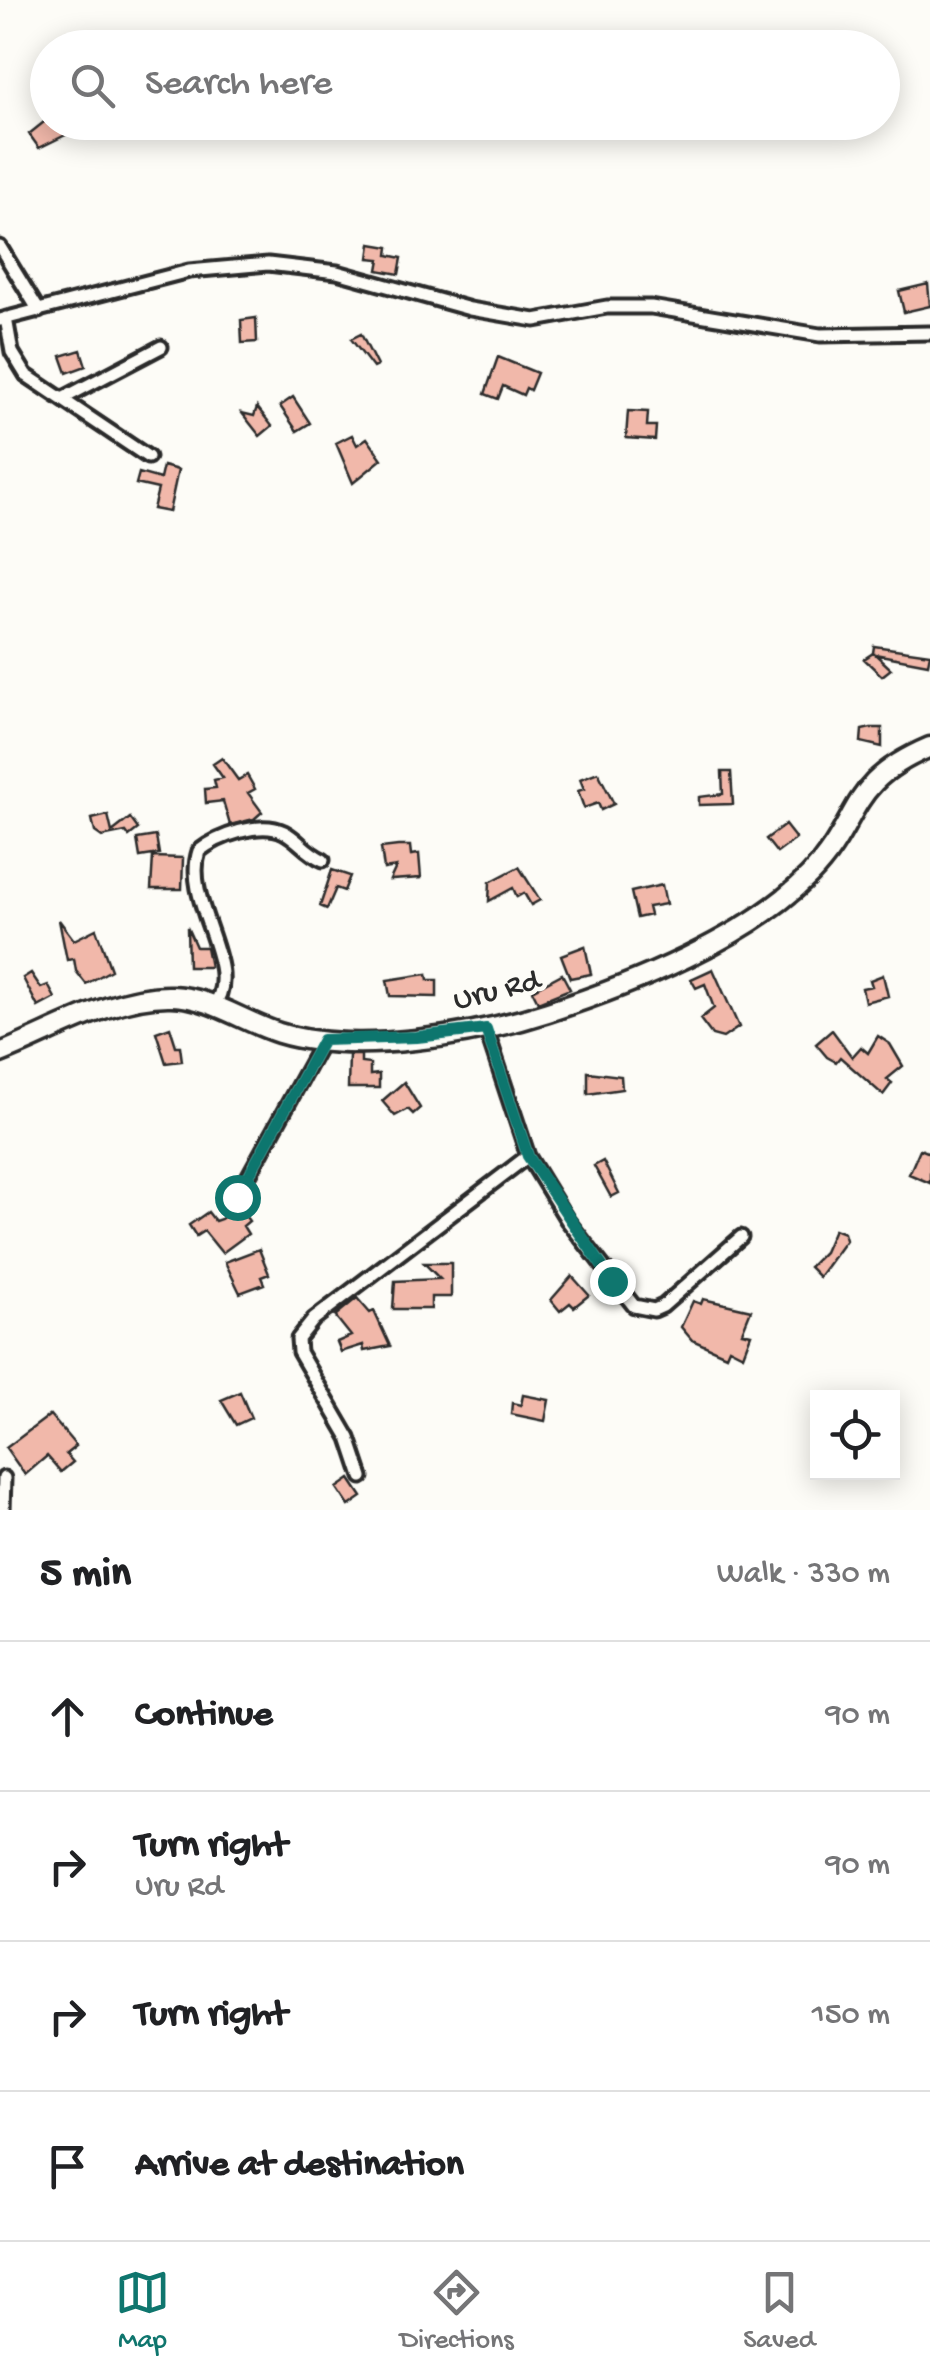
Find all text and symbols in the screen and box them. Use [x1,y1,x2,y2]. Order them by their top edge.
search box [30,30,900,140]
icon: search [65,58,120,113]
text: Search here [145,63,332,107]
street label: Uru Rd [450,962,546,1021]
route start [215,1175,261,1221]
route end [590,1259,636,1305]
map controls [810,1390,900,1480]
button: locate [810,1390,900,1480]
text: 5 min [40,1551,131,1600]
text: Walk · 330 m [717,1556,890,1594]
icon: ahead [40,1689,95,1744]
text: Continue [135,1694,273,1738]
text: 90 m [826,1697,890,1735]
text: Turn right [135,1825,287,1869]
icon: right [40,1839,95,1894]
text: 90 m [826,1847,890,1885]
text: Uru Rd [135,1869,223,1907]
icon: right [40,1989,95,2044]
text: Turn right [135,1994,287,2038]
text: 150 m [812,1997,890,2035]
icon: arrive [40,2139,95,2194]
text: Arrive at destination [135,2144,464,2188]
tab: Map [115,2265,170,2358]
tab: Directions [400,2265,514,2358]
tab: Saved [743,2265,815,2358]

